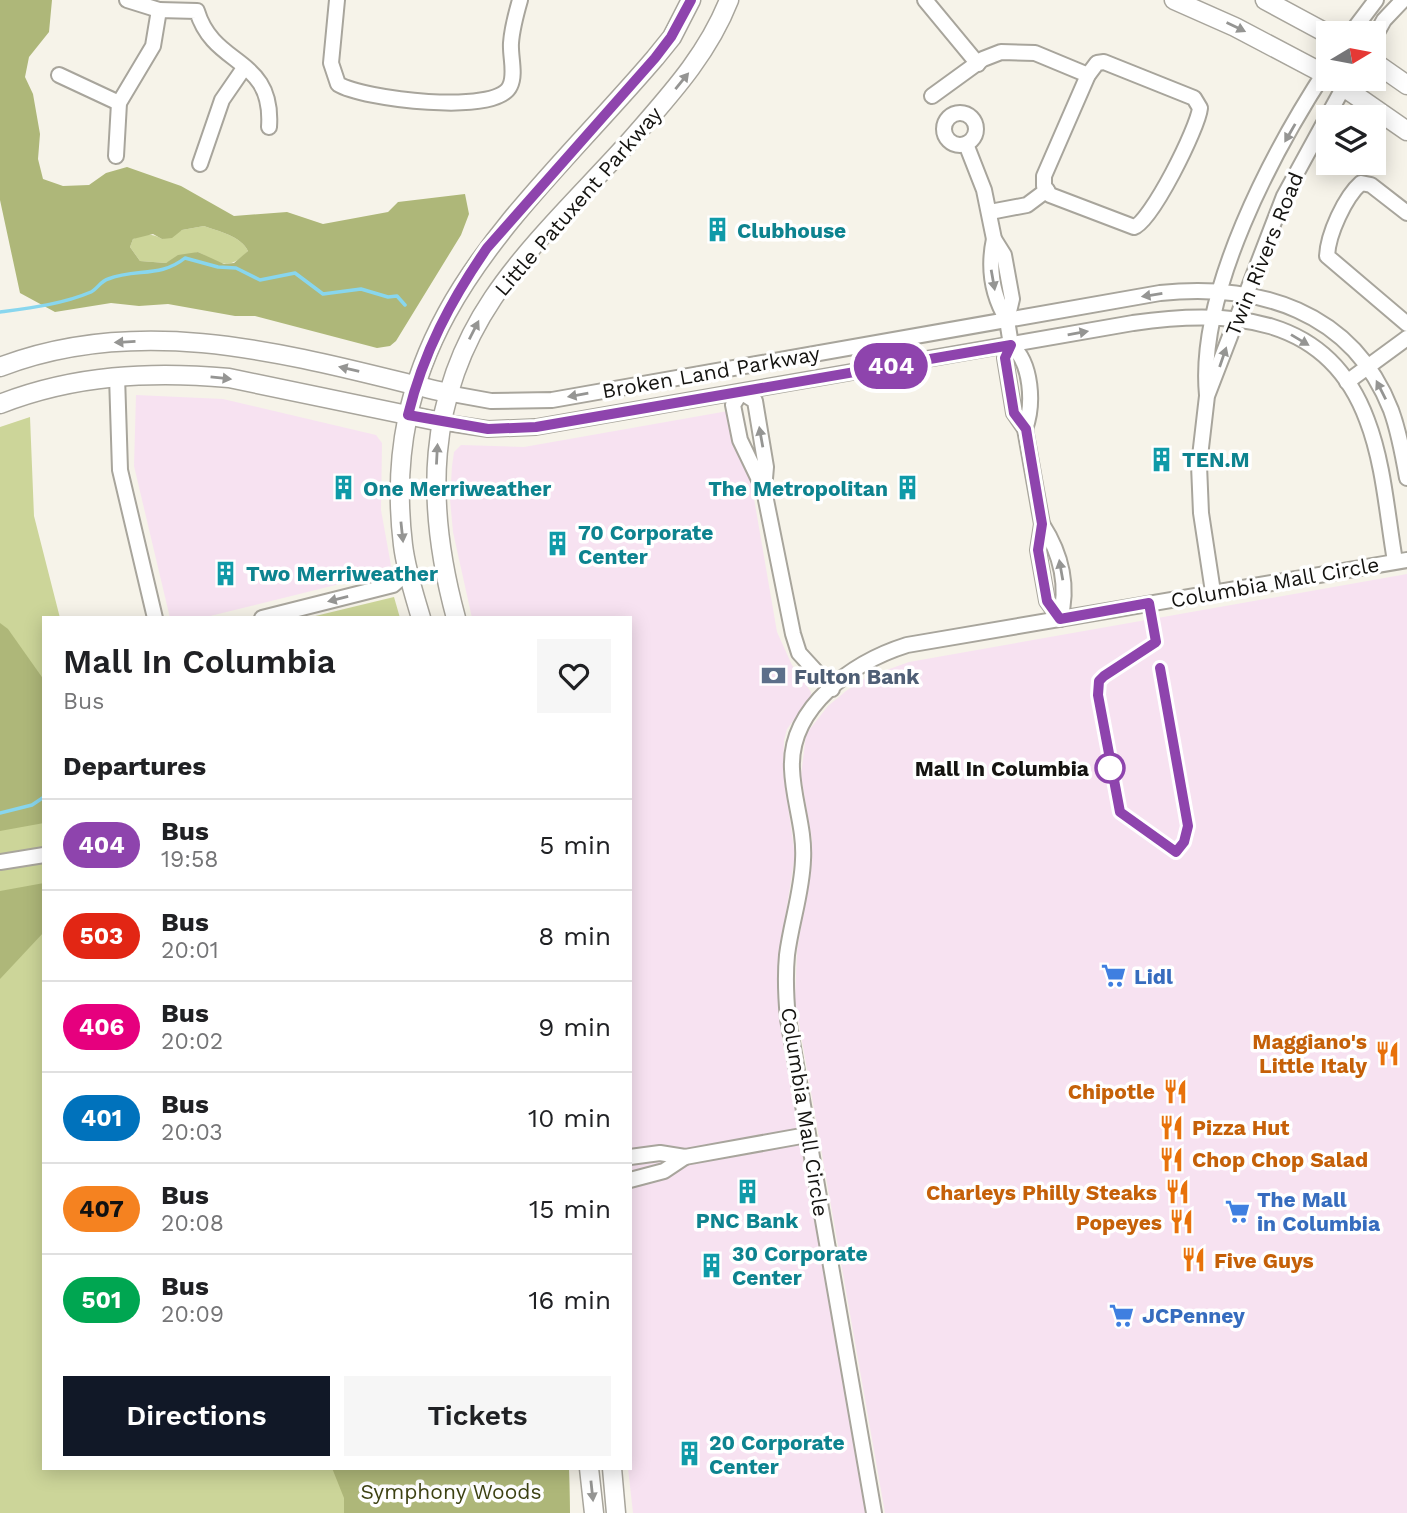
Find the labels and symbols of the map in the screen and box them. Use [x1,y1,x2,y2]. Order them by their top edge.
north arrow [1316,21,1386,91]
one-way arrow [1226,22,1246,33]
one-way arrow [674,72,689,89]
street label: Little Patuxent Parkway [489,101,667,301]
one-way arrow [1283,123,1296,142]
street label: Twin Rivers Road [1220,168,1308,340]
building icon: Clubhouse [703,216,731,244]
place label: Clubhouse [737,218,846,243]
one-way arrow [988,269,999,291]
one-way arrow [1141,290,1163,301]
one-way arrow [468,320,479,340]
one-way arrow [1067,327,1089,338]
one-way arrow [1291,334,1310,347]
one-way arrow [113,336,135,347]
street label: Broken Land Parkway [600,340,822,403]
line badge: 404 [851,343,931,389]
one-way arrow [1218,347,1229,368]
one-way arrow [338,364,360,375]
one-way arrow [210,372,232,383]
one-way arrow [1375,380,1387,400]
one-way arrow [567,390,589,401]
one-way arrow [755,426,766,448]
one-way arrow [432,443,443,465]
building icon: TEN.M [1148,445,1176,473]
place label: TEN.M [1182,447,1250,472]
building icon: One Merriweather [329,474,357,502]
building icon: The Metropolitan [894,474,922,502]
place label: One Merriweather [363,476,551,501]
place label: The Metropolitan [708,476,888,501]
place label: 70 Corporate Center [578,520,713,569]
one-way arrow [397,521,408,543]
building icon: 70 Corporate Center [544,530,572,558]
street label: Columbia Mall Circle [1169,551,1381,613]
building icon: Two Merriweather [212,559,240,587]
one-way arrow [1055,559,1066,581]
place label: Two Merriweather [246,561,438,586]
one-way arrow [327,594,349,605]
bank icon: Fulton Bank [760,662,788,690]
place label: Fulton Bank [794,664,920,689]
marker: Mall In Columbia [1095,753,1125,783]
place label: Mall In Columbia [915,756,1090,781]
supermarket icon: Lidl [1100,962,1128,990]
place label: Lidl [1134,964,1173,989]
street label: Columbia Mall Circle [776,1006,834,1218]
place label: Maggiano's Little Italy [1252,1029,1367,1078]
restaurant icon: Maggiano's Little Italy [1373,1039,1401,1067]
restaurant icon: Chipotle [1161,1077,1189,1105]
place label: Chipotle [1068,1079,1155,1104]
restaurant icon: Pizza Hut [1158,1113,1186,1141]
place label: Pizza Hut [1192,1115,1289,1140]
restaurant icon: Chop Chop Salad [1158,1145,1186,1173]
place label: Chop Chop Salad [1192,1147,1368,1172]
building icon: PNC Bank [733,1177,761,1205]
restaurant icon: Charleys Philly Steaks [1163,1178,1191,1206]
place label: Charleys Philly Steaks [926,1180,1157,1205]
place label: The Mall in Columbia [1257,1187,1381,1236]
supermarket icon: The Mall in Columbia [1223,1197,1251,1225]
place label: PNC Bank [696,1208,799,1233]
restaurant icon: Popeyes [1168,1208,1196,1236]
place label: Popeyes [1076,1210,1162,1235]
place label: 30 Corporate Center [732,1241,868,1290]
restaurant icon: Five Guys [1180,1246,1208,1274]
place label: Five Guys [1214,1248,1314,1273]
building icon: 30 Corporate Center [698,1251,726,1279]
supermarket icon: JCPenney [1108,1301,1136,1329]
place label: JCPenney [1142,1303,1245,1328]
place label: 20 Corporate Center [709,1430,845,1479]
building icon: 20 Corporate Center [675,1440,703,1468]
park label: Symphony Woods [360,1479,542,1504]
one-way arrow [586,1480,597,1502]

